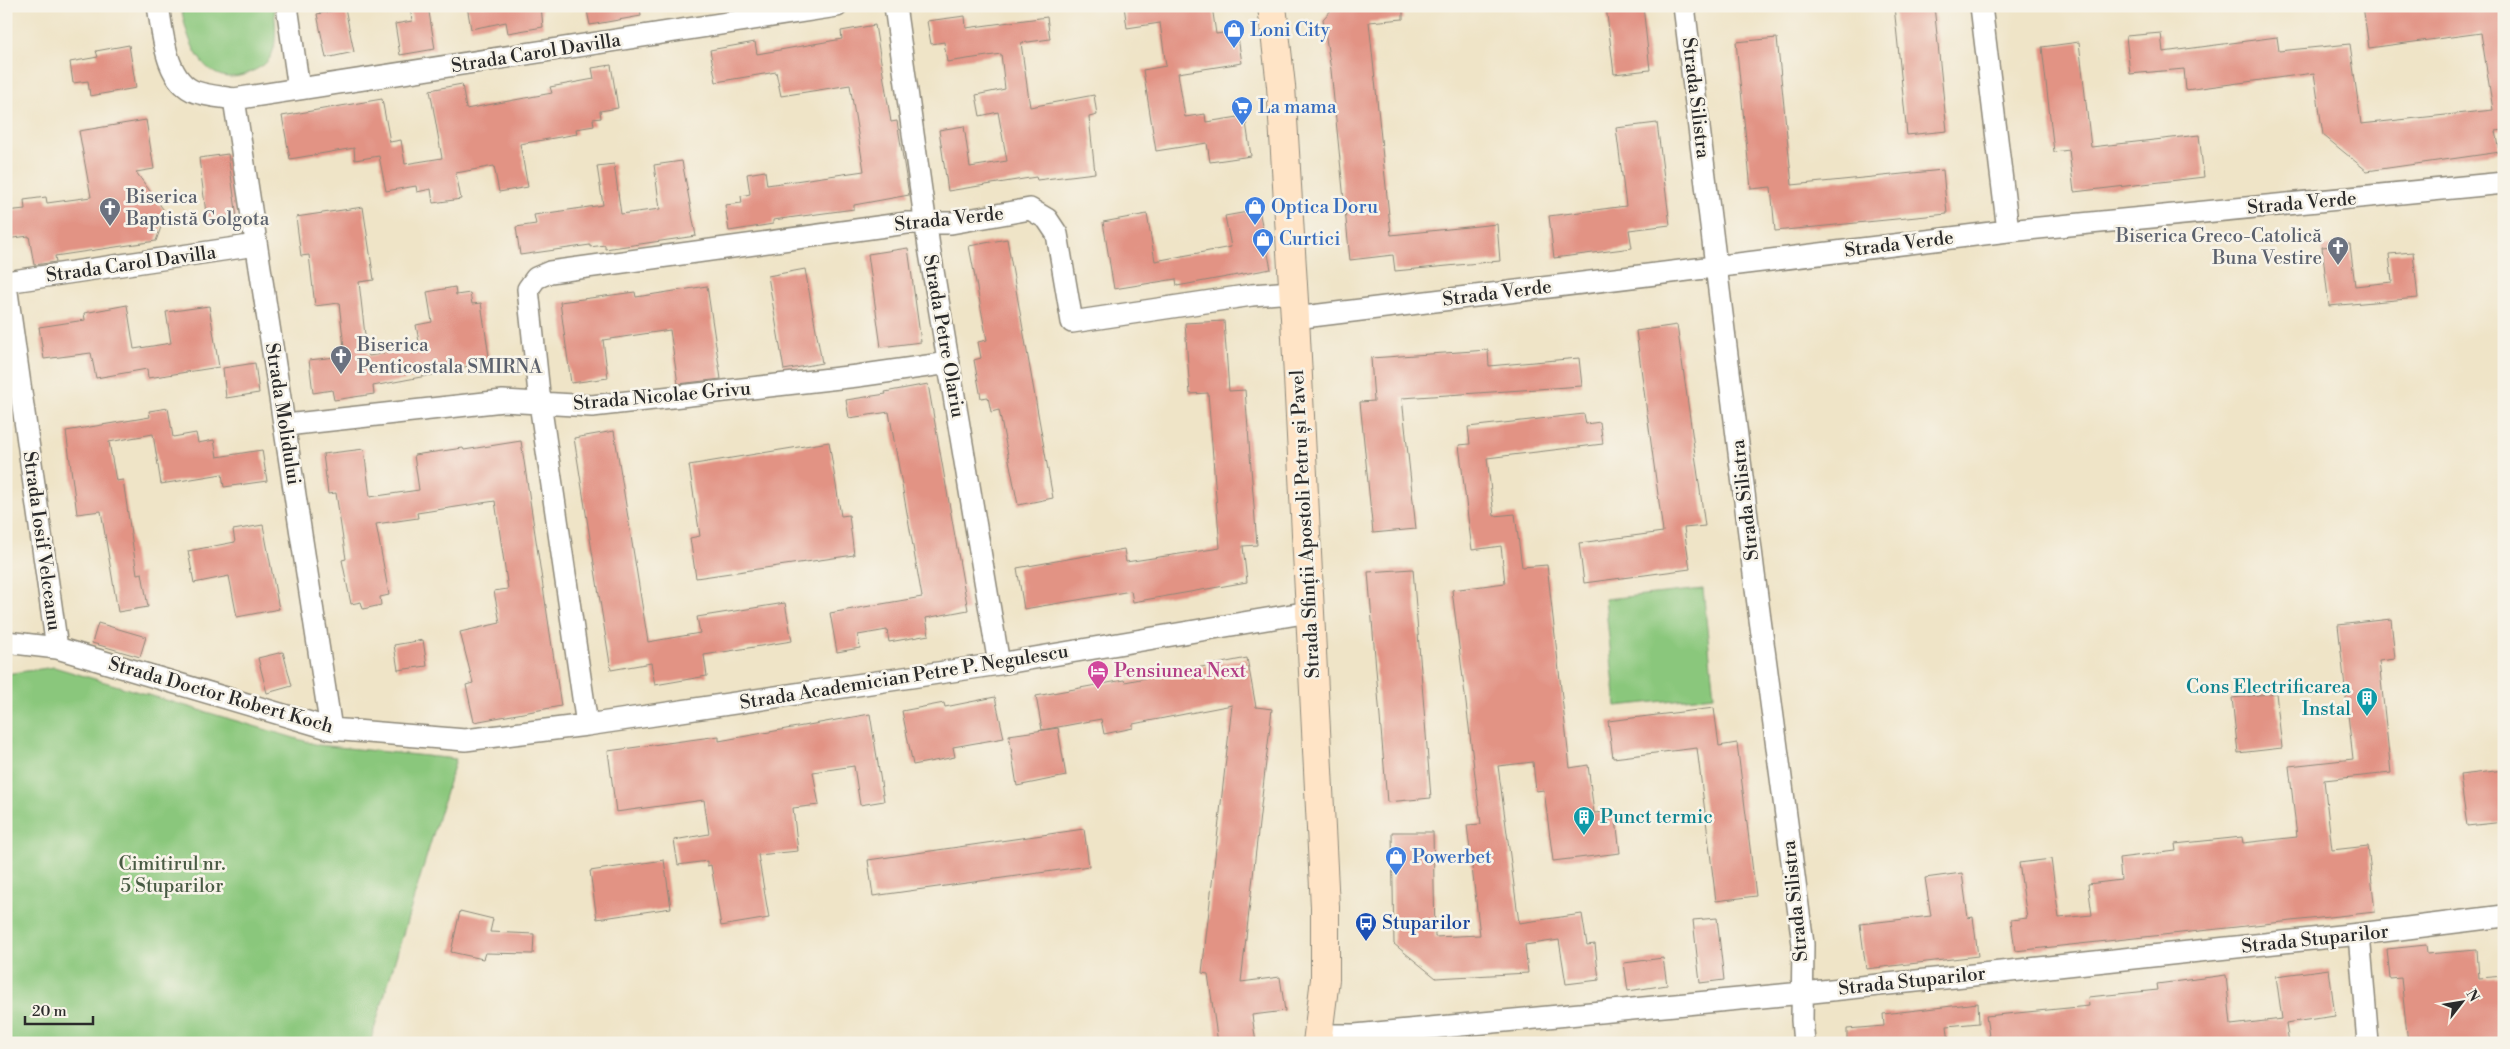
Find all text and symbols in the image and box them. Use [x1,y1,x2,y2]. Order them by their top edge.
shop icon: Loni City [1222,18,1246,49]
place label: Loni City [1250,18,1331,42]
street label: Strada Carol Davilla [449,28,623,78]
street label: Strada Silistra [1677,36,1715,160]
supermarket icon: La mama [1230,95,1254,126]
place label: La mama [1258,95,1337,119]
place label: Biserica Baptistă Golgota [125,185,270,231]
street label: Strada Verde [2246,186,2358,220]
shop icon: Optica Doru [1243,195,1267,226]
place label: Optica Doru [1271,195,1378,219]
church icon: Biserica Baptistă Golgota [98,196,122,227]
street label: Strada Verde [893,201,1005,237]
place label: Biserica Greco-Catolică Buna Vestire [2115,224,2322,270]
street label: Strada Verde [1843,225,1955,263]
shop icon: Curtici [1251,227,1275,258]
place label: Curtici [1279,227,1340,251]
church icon: Biserica Greco-Catolică Buna Vestire [2326,235,2350,266]
street label: Strada Carol Davilla [44,240,218,288]
street label: Strada Petre Olariu [918,253,970,420]
street label: Strada Verde [1441,274,1553,312]
place label: Biserica Penticostala SMIRNA [356,333,543,379]
street label: Strada Molidului [260,341,306,487]
church icon: Biserica Penticostala SMIRNA [329,344,353,375]
street label: Strada Sfinții Apostoli Petru și Pavel [1285,369,1325,679]
street label: Strada Nicolae Grivu [572,376,752,416]
street label: Strada Silistra [1726,438,1764,562]
street label: Strada Iosif Velceanu [18,450,67,633]
street label: Strada Academician Petre P. Negulescu [738,639,1070,715]
street label: Strada Doctor Robert Koch [106,651,336,739]
hotel icon: Pensiunea Next [1086,659,1110,690]
place label: Pensiunea Next [1114,659,1247,683]
place label: Cons Electrificarea Instal [2186,675,2351,721]
building icon: Cons Electrificarea Instal [2355,686,2379,717]
building icon: Punct termic [1572,805,1596,836]
place label: Punct termic [1600,805,1713,829]
street label: Strada Silistra [1777,839,1813,963]
shop icon: Powerbet [1384,845,1408,876]
place label: Powerbet [1412,845,1492,869]
park label: Cimitirul nr. 5 Stuparilor [118,852,226,898]
bus stop icon: Stuparilor [1354,911,1378,942]
place label: Stuparilor [1382,911,1470,935]
street label: Strada Stuparilor [2240,919,2390,959]
street label: Strada Stuparilor [1837,961,1987,1001]
north arrow [2438,976,2488,1026]
text: N [2462,986,2483,1005]
scale bar [25,994,92,1026]
text: 20 m [32,1002,67,1021]

